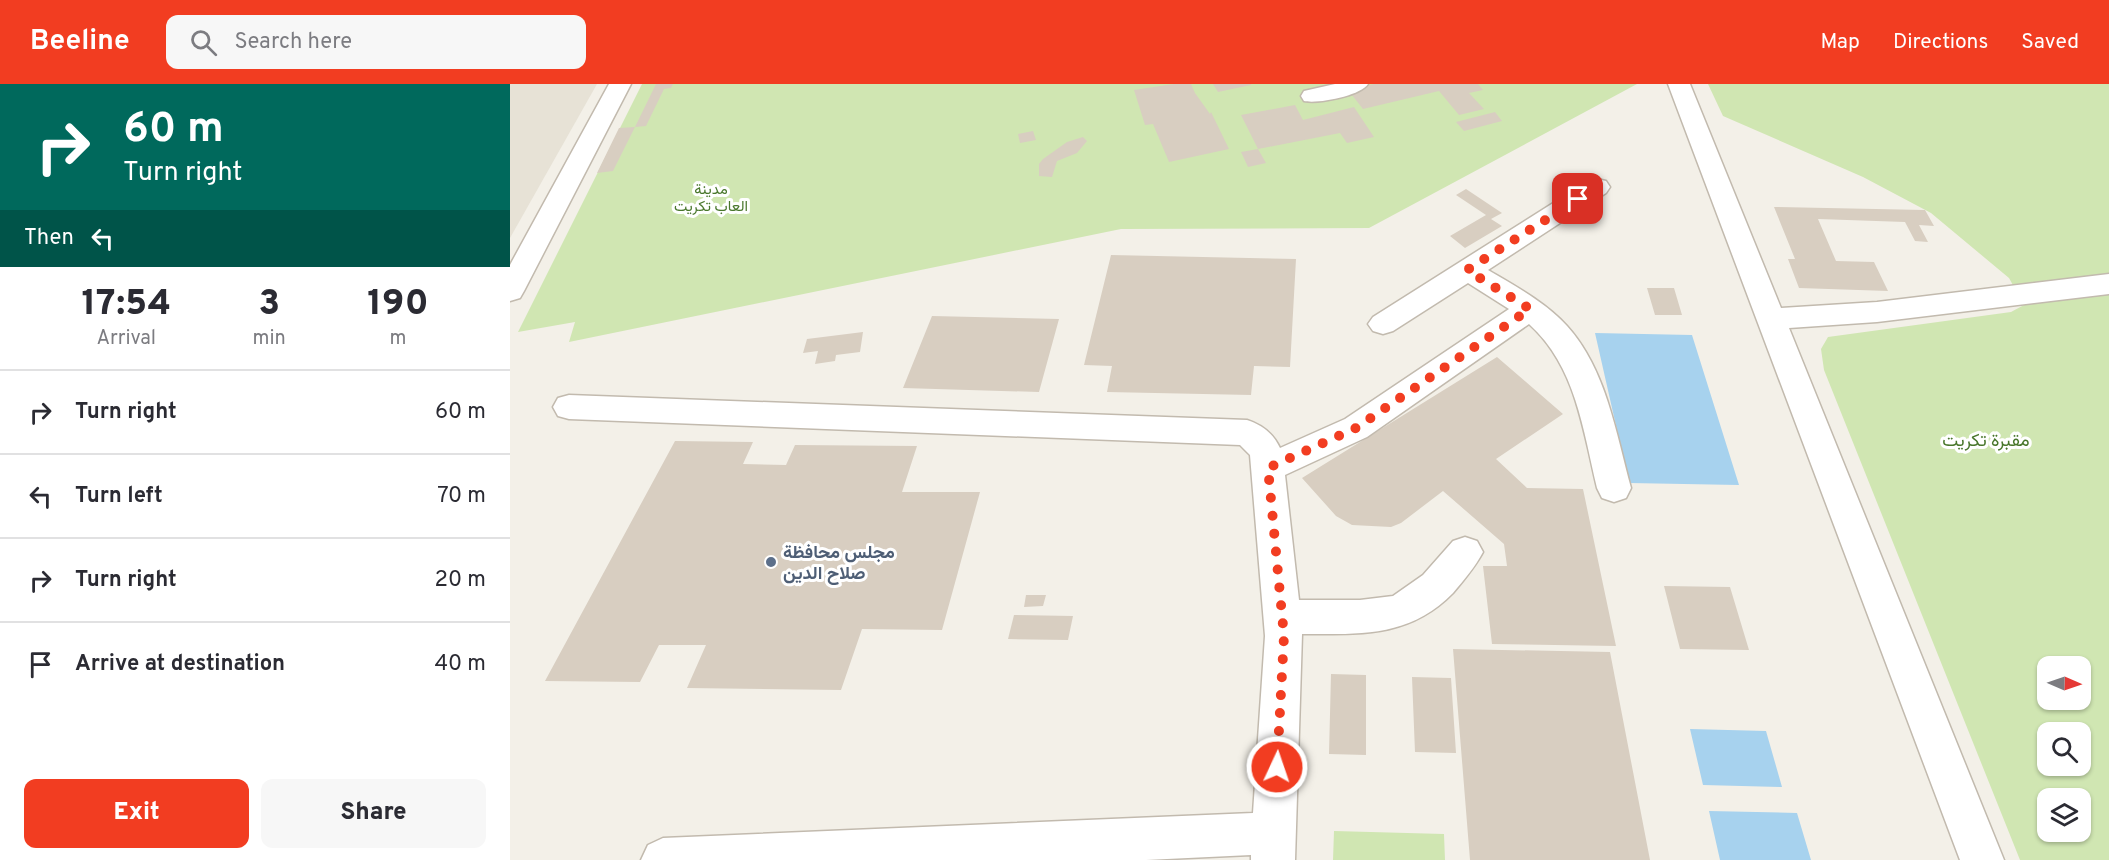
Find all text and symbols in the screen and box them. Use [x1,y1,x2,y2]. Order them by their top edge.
search box [166,15,586,69]
text: Beeline [30,24,130,60]
icon: search [187,26,220,59]
text: Search here [235,29,352,56]
text: Map [1820,29,1860,56]
text: Directions [1893,29,1988,56]
text: Saved [2021,29,2079,56]
text: 60 m [123,104,224,157]
icon: right [24,108,102,186]
text: Turn right [123,156,242,190]
pin [1552,173,1603,224]
park label: مدينة العاب تكريت [674,181,748,217]
icon: arrive [1561,182,1594,215]
icon: left [86,222,119,255]
text: Then [24,225,74,252]
text: 17:54 [81,282,171,328]
text: 3 [258,282,280,328]
text: 190 [367,282,429,328]
text: Arrival [96,326,156,352]
text: min [253,326,286,352]
text: m [389,326,406,352]
icon: right [24,396,57,429]
text: Turn right [75,399,177,426]
text: 60 m [435,399,486,426]
park label: مقبرة تكريت [1942,430,2030,453]
icon: left [24,480,57,513]
text: Turn left [75,483,163,510]
text: 70 m [437,483,486,510]
place label: مجلس محافظة صلاح الدين [783,542,895,586]
marker: مجلس محافظة صلاح الدين [764,555,778,569]
icon: right [24,564,57,597]
text: Turn right [75,567,177,594]
text: 20 m [435,567,486,594]
icon: arrive [24,648,57,681]
text: Arrive at destination [75,651,285,678]
text: 40 m [434,651,486,678]
north arrow [2037,656,2091,710]
map controls [2037,656,2091,842]
button: search [2037,722,2091,776]
position arrow [1245,735,1309,799]
button: Exit [24,779,249,848]
button: Share [261,779,486,848]
button: layers [2037,788,2091,842]

